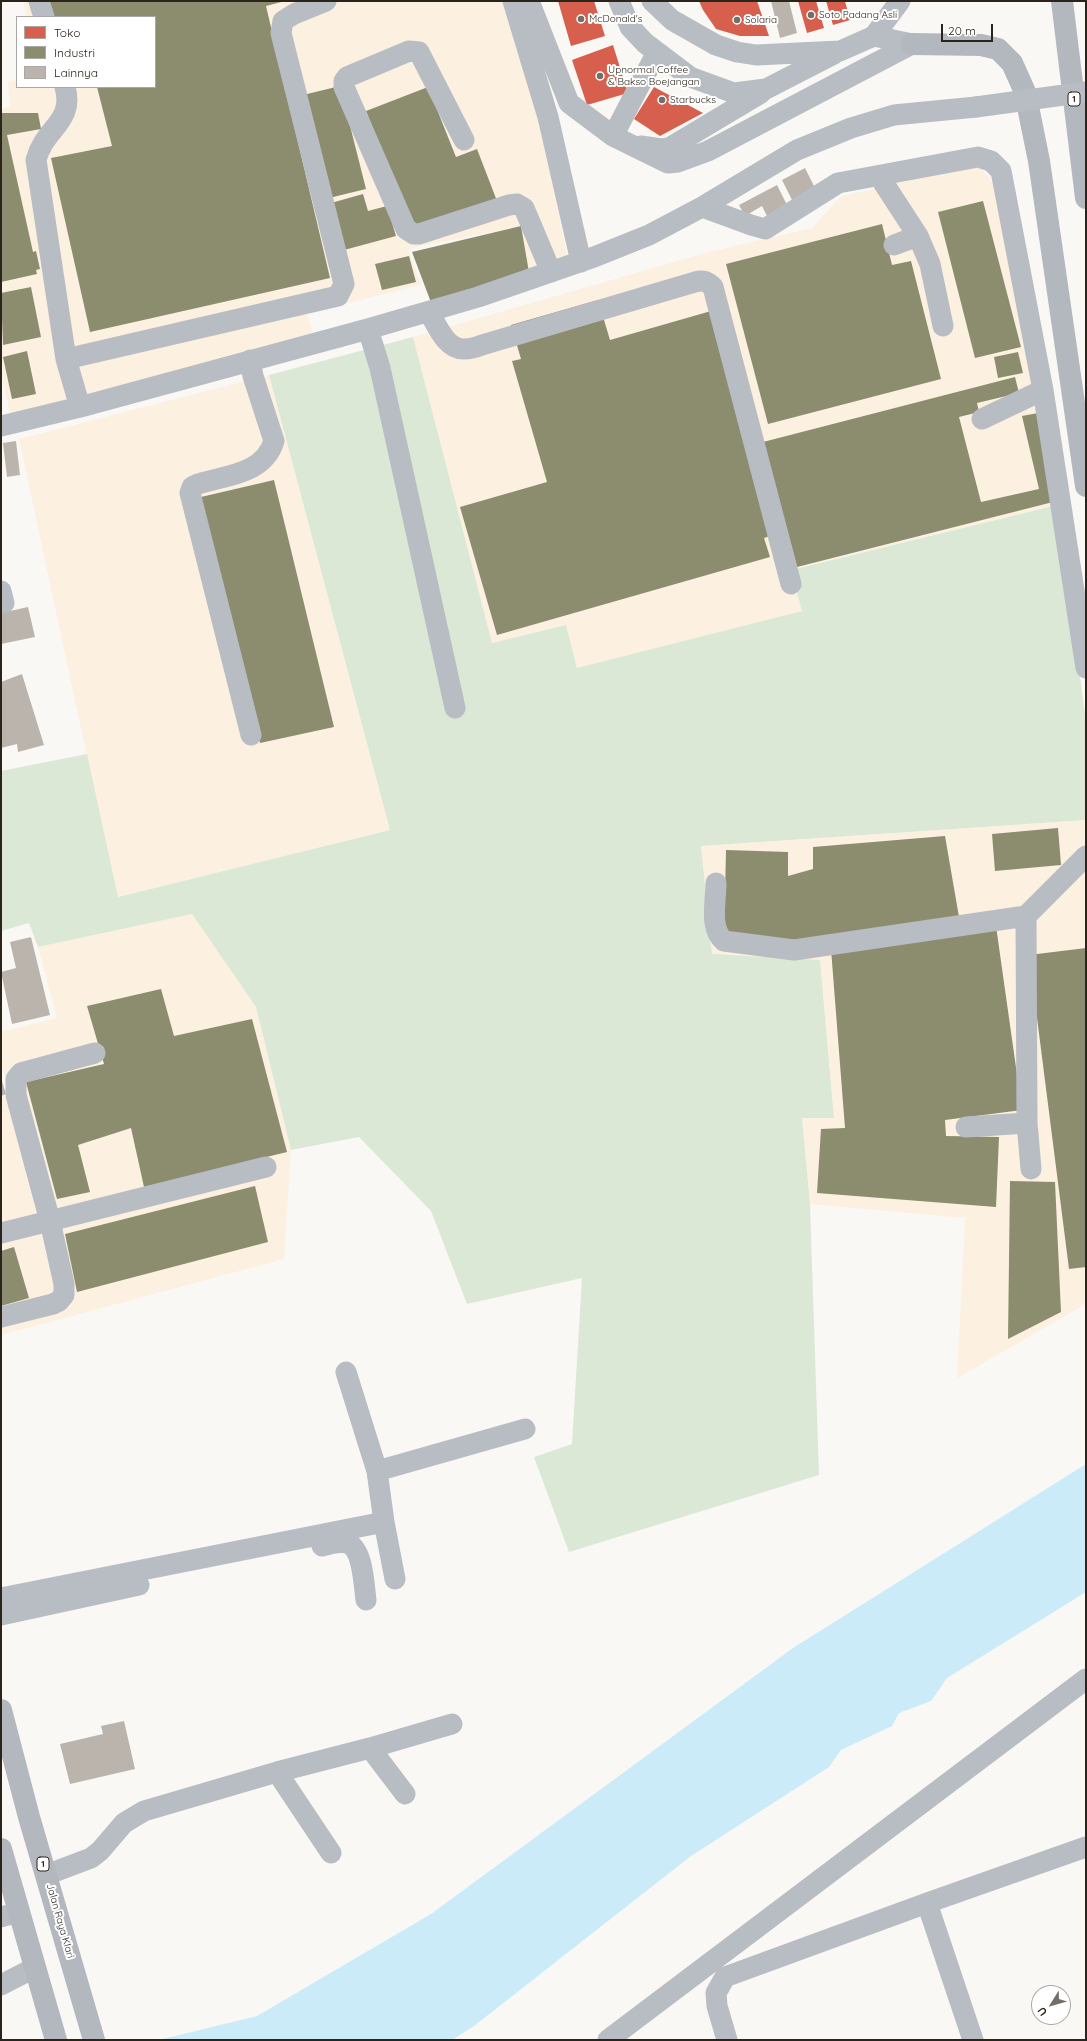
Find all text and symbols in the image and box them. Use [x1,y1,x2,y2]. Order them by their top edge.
place label: Soto Padang Asli [819,9,897,21]
marker: Soto Padang Asli [806,10,816,20]
place label: McDonald's [589,13,642,25]
marker: McDonald's [576,14,586,24]
place label: Solaria [745,14,777,26]
marker: Solaria [732,15,742,25]
legend [16,16,156,88]
scale bar [943,16,995,42]
text: 20 m [948,23,976,38]
text: Toko [54,25,80,40]
text: Industri [54,45,95,60]
place label: Upnormal Coffee & Bakso Boejangan [608,64,700,88]
text: Lainnya [54,65,98,80]
marker: Upnormal Coffee & Bakso Boejangan [595,71,605,81]
road number: 1 [1068,92,1080,106]
place label: Starbucks [670,94,716,106]
marker: Starbucks [657,95,667,105]
road number: 1 [37,1857,49,1871]
street label: Jalan Raya Klari [44,1882,76,1960]
north arrow [1031,1985,1071,2025]
text: U [1034,2004,1050,2019]

